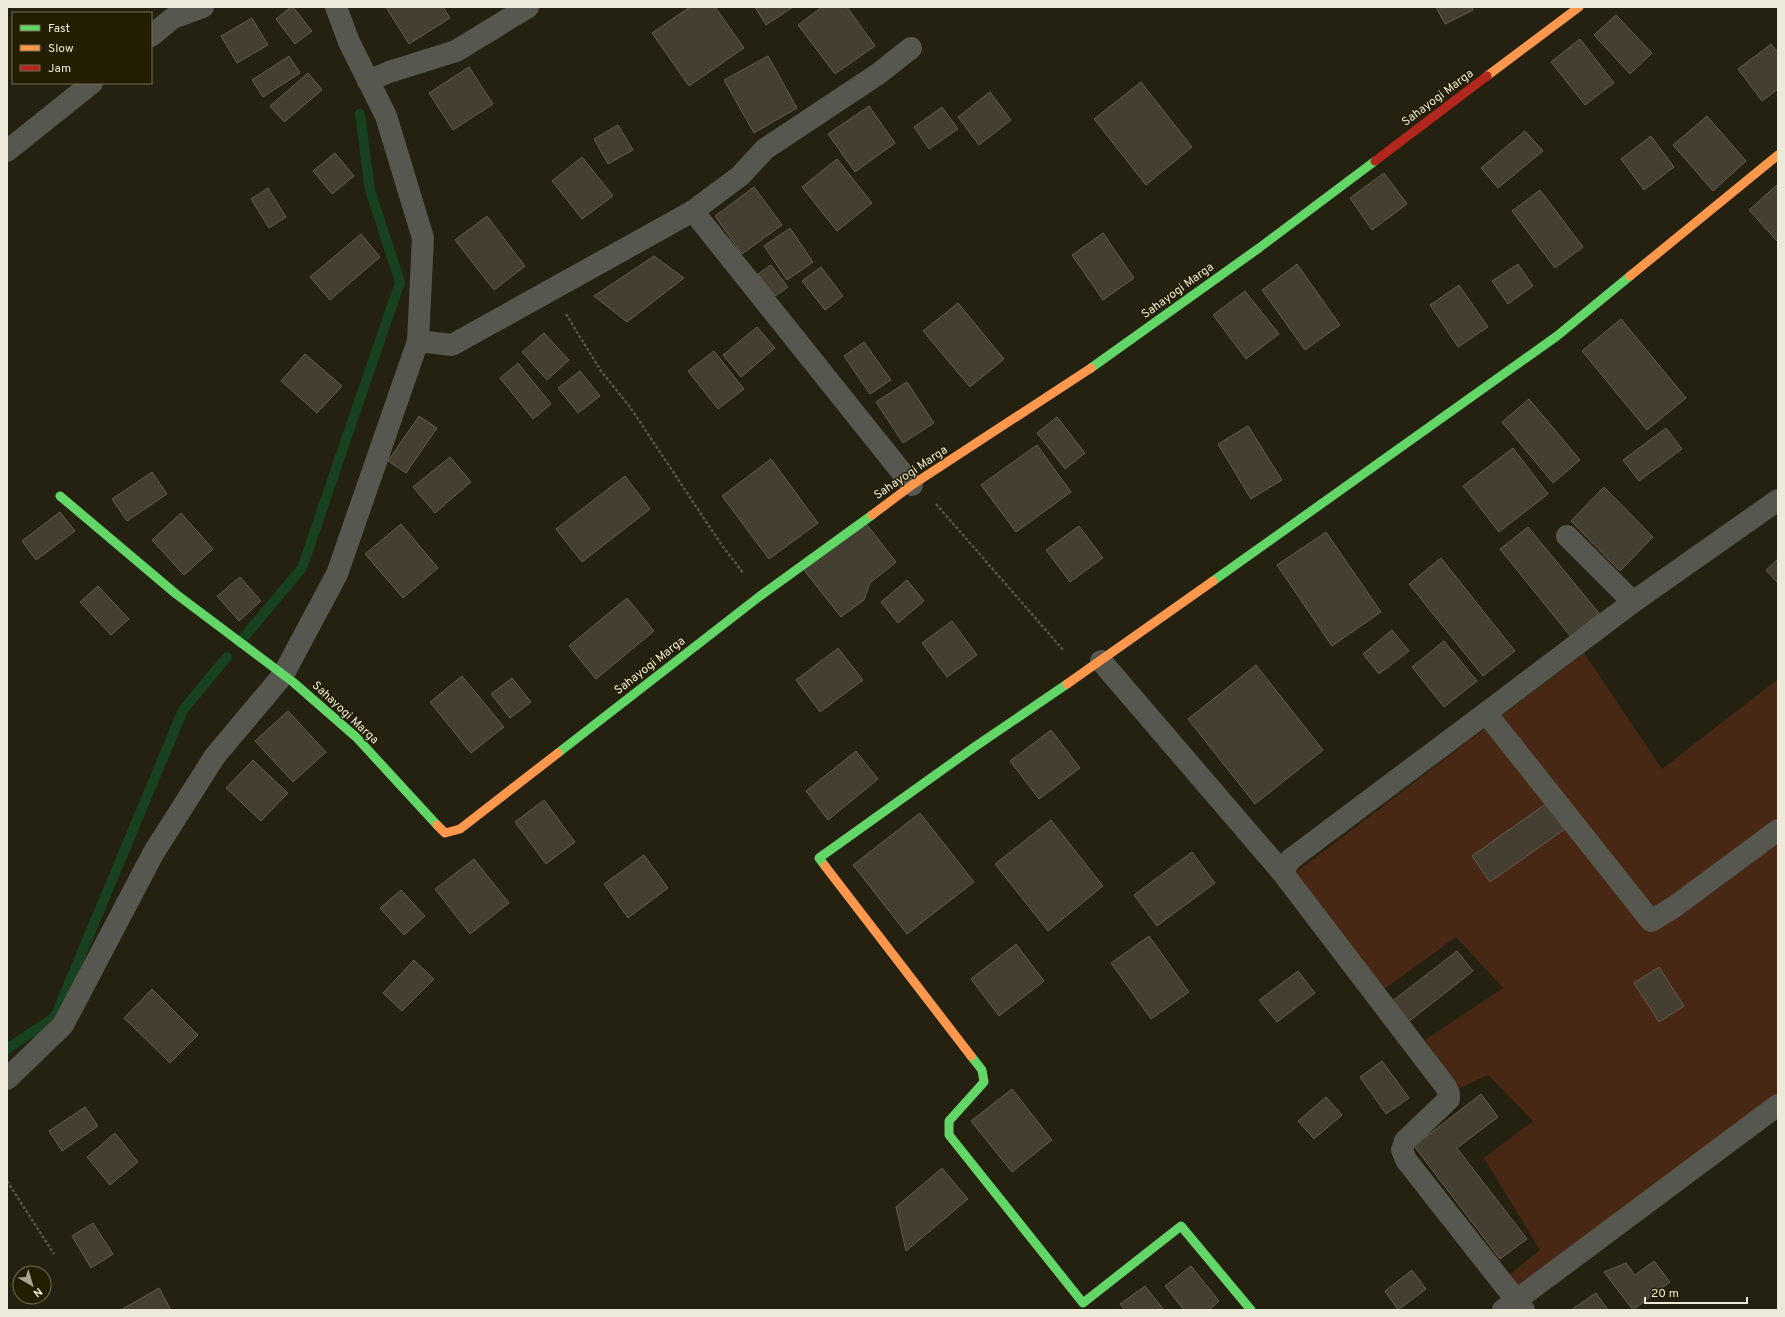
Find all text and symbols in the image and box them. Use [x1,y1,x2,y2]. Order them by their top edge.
legend [12,12,152,84]
text: Fast [48,21,70,37]
text: Slow [48,41,74,57]
text: Jam [48,61,71,77]
street label: Sahayogi Marga [1399,66,1477,130]
street label: Sahayogi Marga [1139,259,1217,323]
street label: Sahayogi Marga [871,442,951,504]
street label: Sahayogi Marga [611,633,689,699]
street label: Sahayogi Marga [308,678,382,748]
north arrow [12,1265,52,1305]
scale bar [1645,1279,1747,1305]
text: N [30,1284,45,1300]
text: 20 m [1651,1286,1679,1302]

